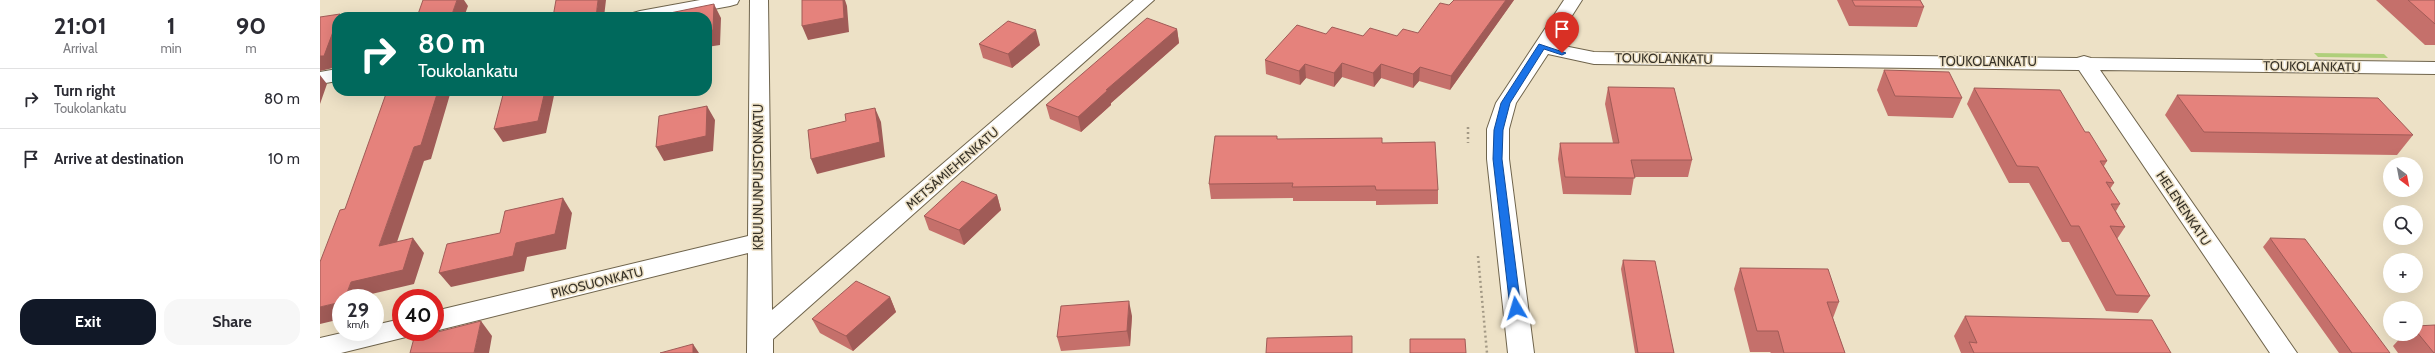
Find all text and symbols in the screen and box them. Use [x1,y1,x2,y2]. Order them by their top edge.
text: 21:01 [54,11,107,40]
text: 1 [167,11,176,40]
text: 90 [236,11,266,40]
pin [1545,12,1579,53]
icon: arrive [1551,18,1573,40]
text: 80 m [418,26,485,60]
icon: right [352,28,404,80]
text: Arrival [63,40,98,56]
text: min [160,40,182,56]
text: m [245,40,257,56]
street label: TOUKOLANKATU [1615,49,1713,67]
street label: TOUKOLANKATU [1939,53,2037,69]
street label: TOUKOLANKATU [2263,57,2361,75]
text: Toukolankatu [418,60,518,82]
text: Turn right [54,82,115,100]
icon: right [20,88,42,110]
text: 80 m [264,90,300,108]
text: Toukolankatu [54,100,126,116]
street label: KRUUNUNPUISTONKATU [750,104,766,250]
street label: METSÄMIEHENKATU [902,123,1002,213]
icon: arrive [20,148,42,170]
text: Arrive at destination [54,150,184,168]
text: 10 m [268,150,300,168]
north arrow [2383,157,2423,197]
map controls [2383,157,2423,341]
street label: HELENENKATU [2153,168,2215,248]
button: search [2383,205,2423,245]
button: + [2383,253,2423,293]
street label: PIKOSUONKATU [549,263,645,301]
position arrow [1495,287,1537,329]
speed limit sign: 40 [392,289,444,341]
text: 29 [347,298,369,322]
button: Exit [20,299,156,345]
button: Share [164,299,300,345]
button: − [2383,301,2423,341]
text: km/h [347,318,369,331]

